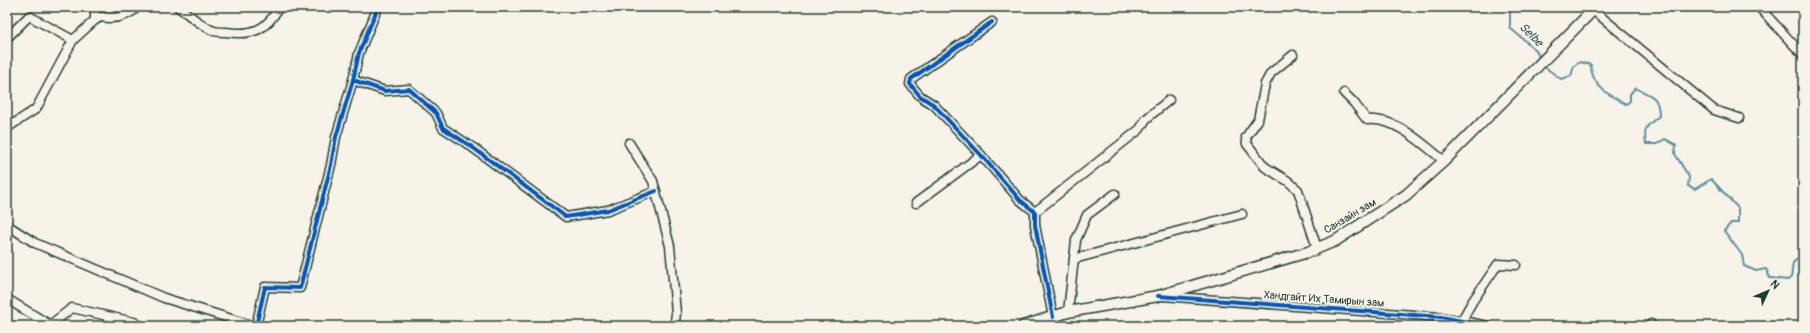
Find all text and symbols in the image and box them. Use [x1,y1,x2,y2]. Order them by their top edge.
water label: Selbe [1516,20,1547,51]
street label: Санзайн зам [1322,195,1378,237]
north arrow [1748,271,1788,311]
text: N [1768,277,1782,292]
street label: Хандгайт Их Тамирын зам [1263,288,1385,310]

